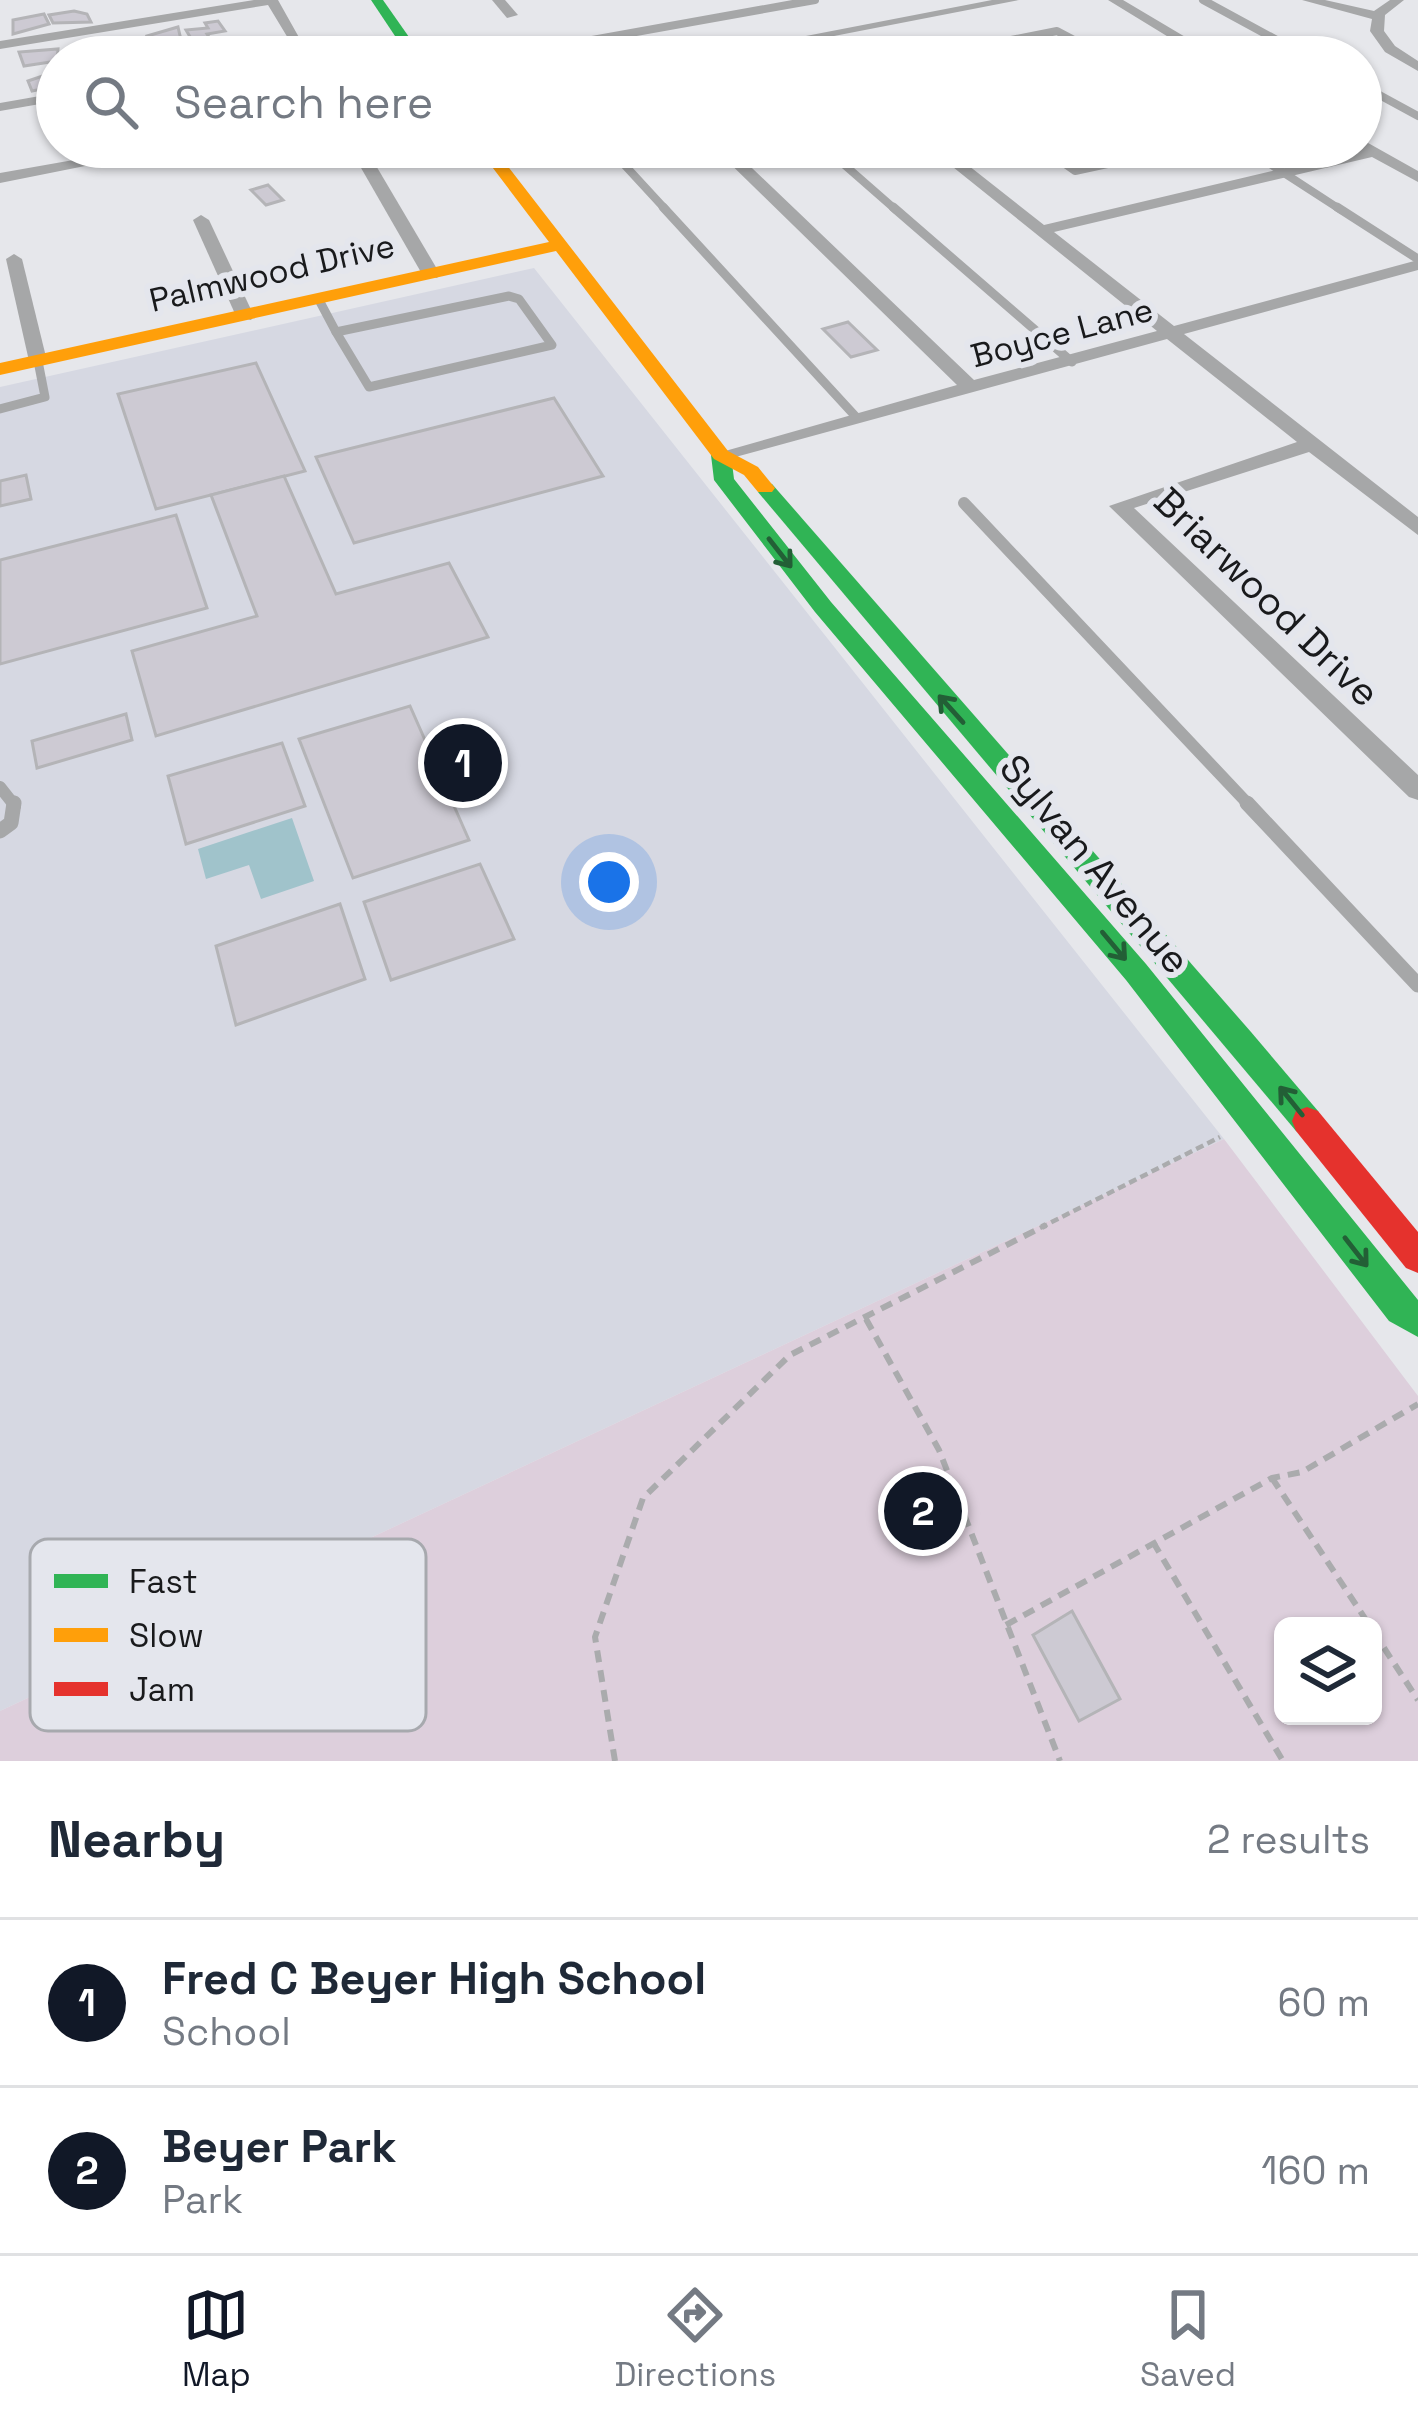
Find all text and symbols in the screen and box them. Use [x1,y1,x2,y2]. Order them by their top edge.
search box [36,36,1382,168]
icon: search [78,69,144,135]
text: Search here [174,74,433,131]
street label: Palmwood Drive [145,224,399,322]
street label: Boyce Lane [966,289,1158,377]
street label: Briarwood Drive [1144,477,1390,717]
one-way arrow [766,536,793,568]
one-way arrow [938,695,965,725]
pin: 1 [424,718,502,808]
street label: Sylvan Avenue [989,744,1201,984]
your location [579,852,639,912]
one-way arrow [1100,930,1128,961]
one-way arrow [1278,1086,1305,1118]
one-way arrow [1342,1236,1369,1268]
pin: 2 [884,1466,962,1556]
legend [30,1539,426,1731]
text: Fast [129,1561,198,1603]
text: Slow [129,1615,204,1657]
map controls [1274,1617,1382,1725]
button: layers [1274,1617,1382,1725]
text: Jam [129,1669,195,1711]
text: Nearby [48,1807,225,1872]
text: 2 results [1207,1815,1370,1864]
text: Fred C Beyer High School [162,1950,706,2007]
text: 1 [78,1978,96,2027]
text: 60 m [1278,1978,1370,2027]
text: School [162,2007,291,2056]
text: Beyer Park [162,2118,397,2175]
text: 2 [75,2146,99,2195]
text: 160 m [1261,2146,1370,2195]
text: Park [162,2175,243,2224]
tab: Map [182,2282,251,2396]
tab: Directions [614,2282,776,2396]
tab: Saved [1140,2282,1236,2396]

